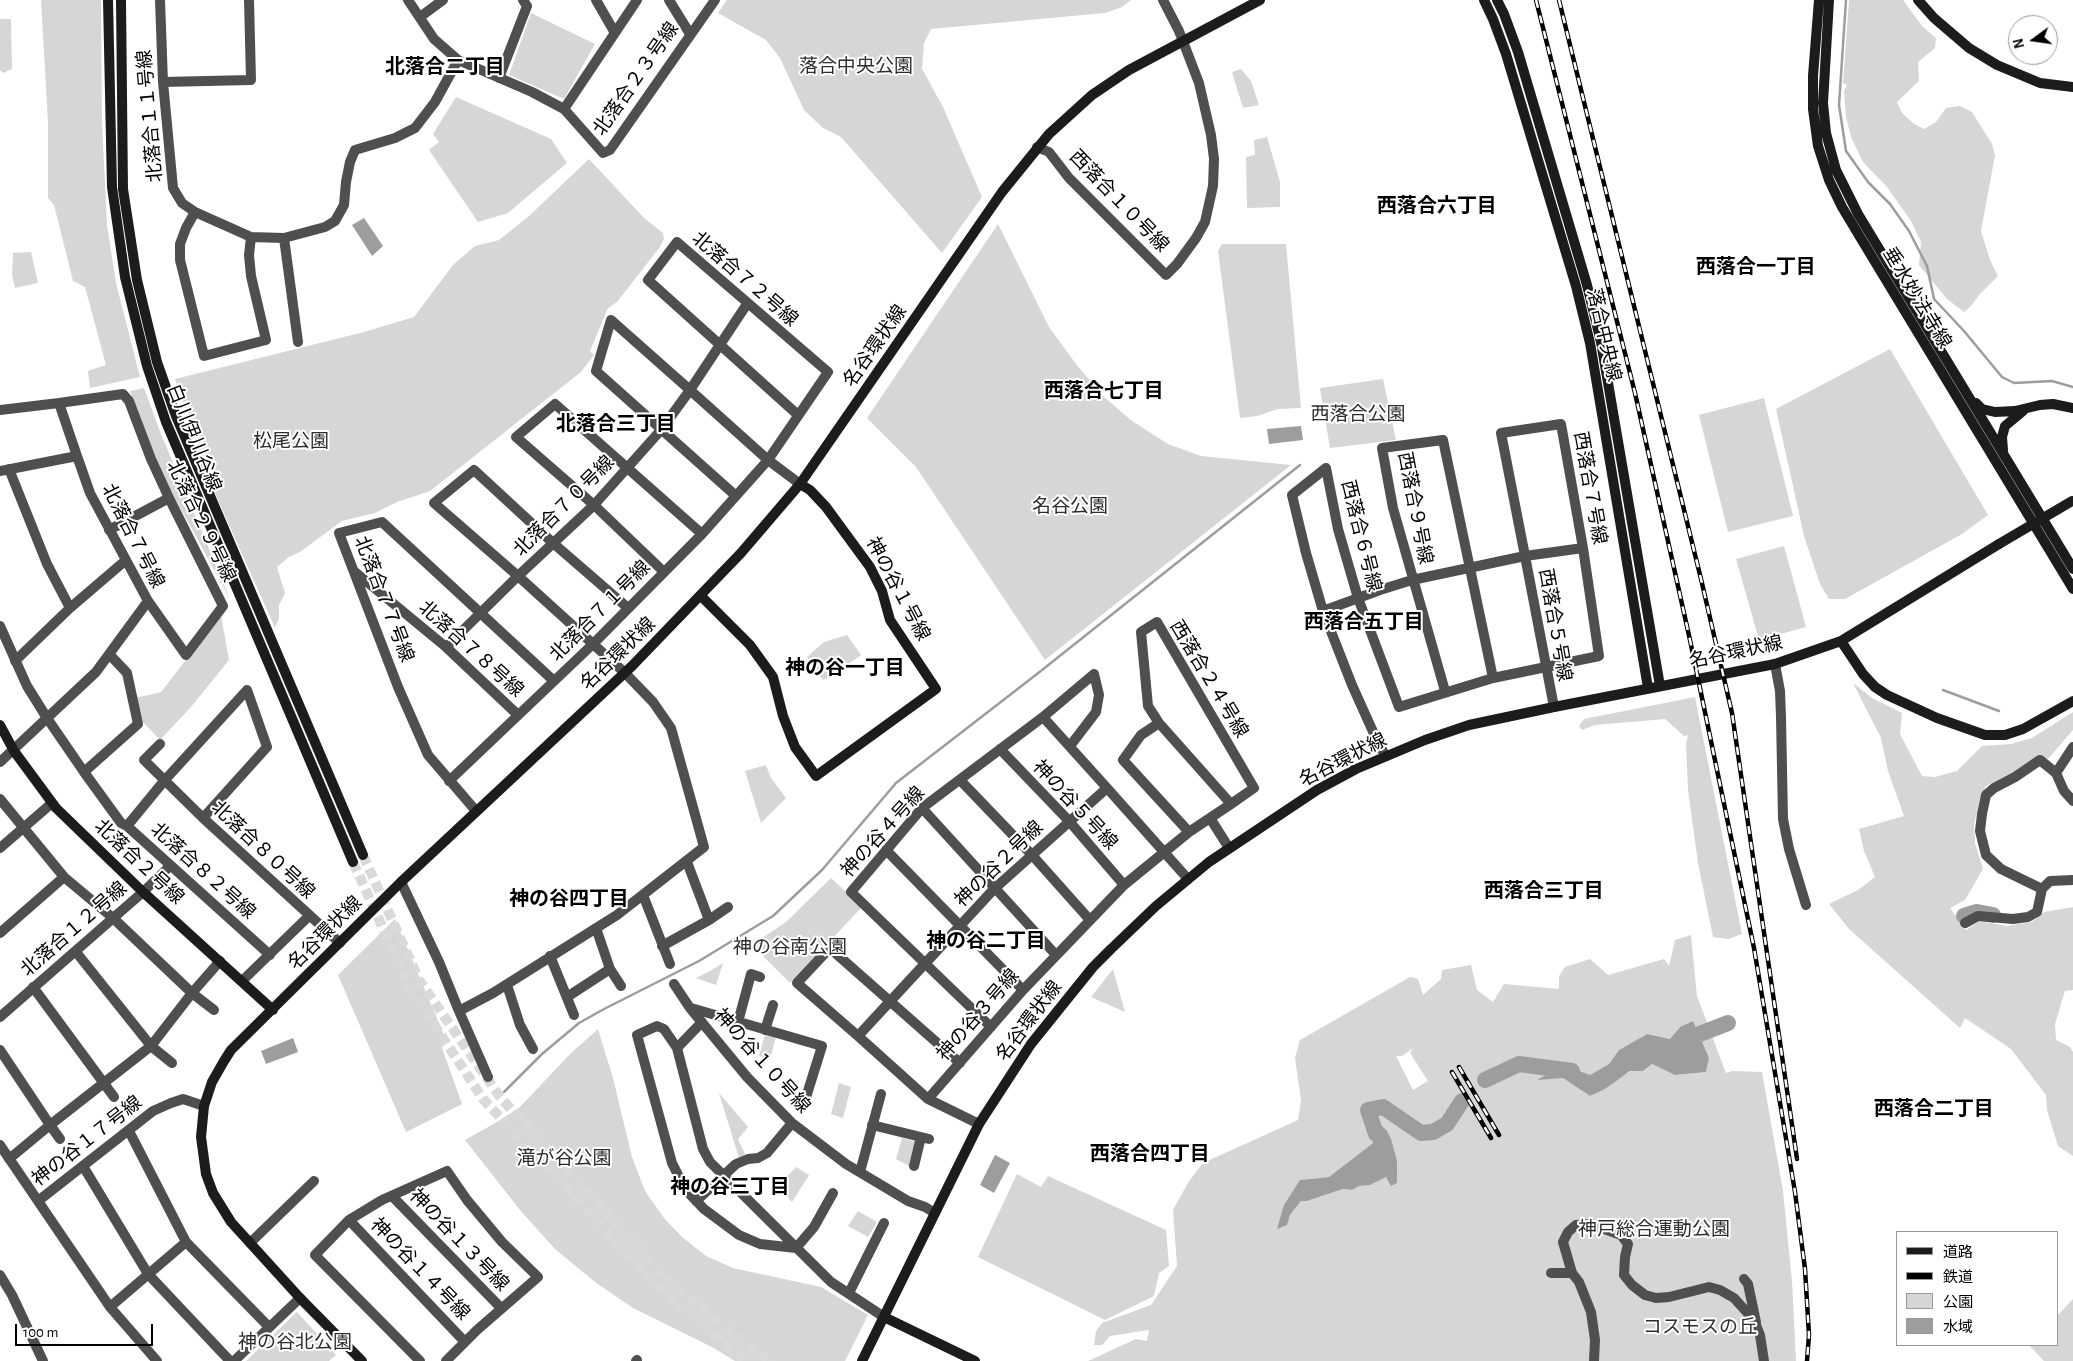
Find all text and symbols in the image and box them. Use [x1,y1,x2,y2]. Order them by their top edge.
north arrow [2008,15,2058,65]
street label: 北落合２３号線 [589,18,683,140]
text: N [2011,37,2027,50]
street label: 北落合１１号線 [133,49,167,183]
district label: 北落合二丁目 [385,55,505,79]
park label: 落合中央公園 [799,55,913,77]
street label: 西落合１０号線 [1065,145,1173,257]
district label: 西落合六丁目 [1377,194,1497,218]
street label: 北落合７２号線 [687,227,803,331]
street label: 垂水妙法寺線 [1878,243,1956,353]
district label: 西落合一丁目 [1696,255,1816,279]
street label: 落合中央線 [1582,286,1626,384]
street label: 名谷環状線 [838,301,912,391]
district label: 西落合七丁目 [1044,379,1164,403]
street label: 白川伊川谷線 [162,381,226,495]
park label: 西落合公園 [1311,403,1405,425]
district label: 北落合三丁目 [556,412,676,436]
park label: 松尾公園 [253,430,329,452]
street label: 西落合７号線 [1569,430,1611,546]
street label: 西落合９号線 [1393,450,1437,566]
street label: 北落合７０号線 [509,451,619,561]
street label: 北落合２９号線 [162,456,240,586]
street label: 西落合６号線 [1336,478,1386,594]
street label: 北落合７号線 [97,480,169,592]
park label: 名谷公園 [1032,495,1108,517]
street label: 北落合７７号線 [350,533,418,665]
street label: 神の谷１号線 [861,533,935,645]
street label: 北落合７１号線 [545,556,655,666]
street label: 西落合５号線 [1534,567,1576,683]
street label: 北落合７８号線 [414,596,528,702]
district label: 西落合五丁目 [1304,610,1424,634]
street label: 名谷環状線 [576,613,660,695]
street label: 西落合２４号線 [1165,616,1253,742]
street label: 名谷環状線 [1687,631,1785,673]
district label: 神の谷一丁目 [785,656,905,680]
street label: 名谷環状線 [1296,728,1390,792]
street label: 神の谷５号線 [1028,756,1122,854]
street label: 神の谷４号線 [836,782,930,882]
street label: 北落合８０号線 [207,796,319,904]
street label: 北落合２号線 [90,815,188,909]
street label: 神の谷２号線 [950,816,1048,912]
street label: 北落合８２号線 [146,818,260,924]
street label: 北落合１２号線 [16,877,132,981]
district label: 西落合三丁目 [1484,879,1604,903]
district label: 神の谷四丁目 [509,887,629,911]
street label: 名谷環状線 [283,891,367,975]
district label: 神の谷二丁目 [926,929,1046,953]
park label: 神の谷南公園 [733,936,847,958]
street label: 神の谷３号線 [932,965,1024,1065]
street label: 名谷環状線 [991,976,1067,1066]
street label: 神の谷１０号線 [709,1004,815,1118]
street label: 神の谷１７号線 [28,1091,146,1191]
district label: 西落合二丁目 [1874,1097,1994,1121]
district label: 西落合四丁目 [1090,1142,1210,1166]
park label: 滝が谷公園 [517,1147,611,1169]
district label: 神の谷三丁目 [670,1175,790,1199]
street label: 神の谷１３号線 [405,1184,513,1296]
street label: 神の谷１４号線 [366,1213,474,1325]
park label: 神戸総合運動公園 [1578,1218,1730,1240]
legend [1896,1231,2058,1346]
text: 道路 [1943,1245,1973,1260]
text: 鉄道 [1943,1270,1973,1285]
text: 公園 [1943,1295,1973,1310]
scale bar [18,1314,155,1346]
park label: コスモスの丘 [1643,1316,1757,1338]
text: 水域 [1943,1320,1973,1335]
text: 100 m [23,1325,58,1340]
park label: 神の谷北公園 [238,1331,352,1353]

